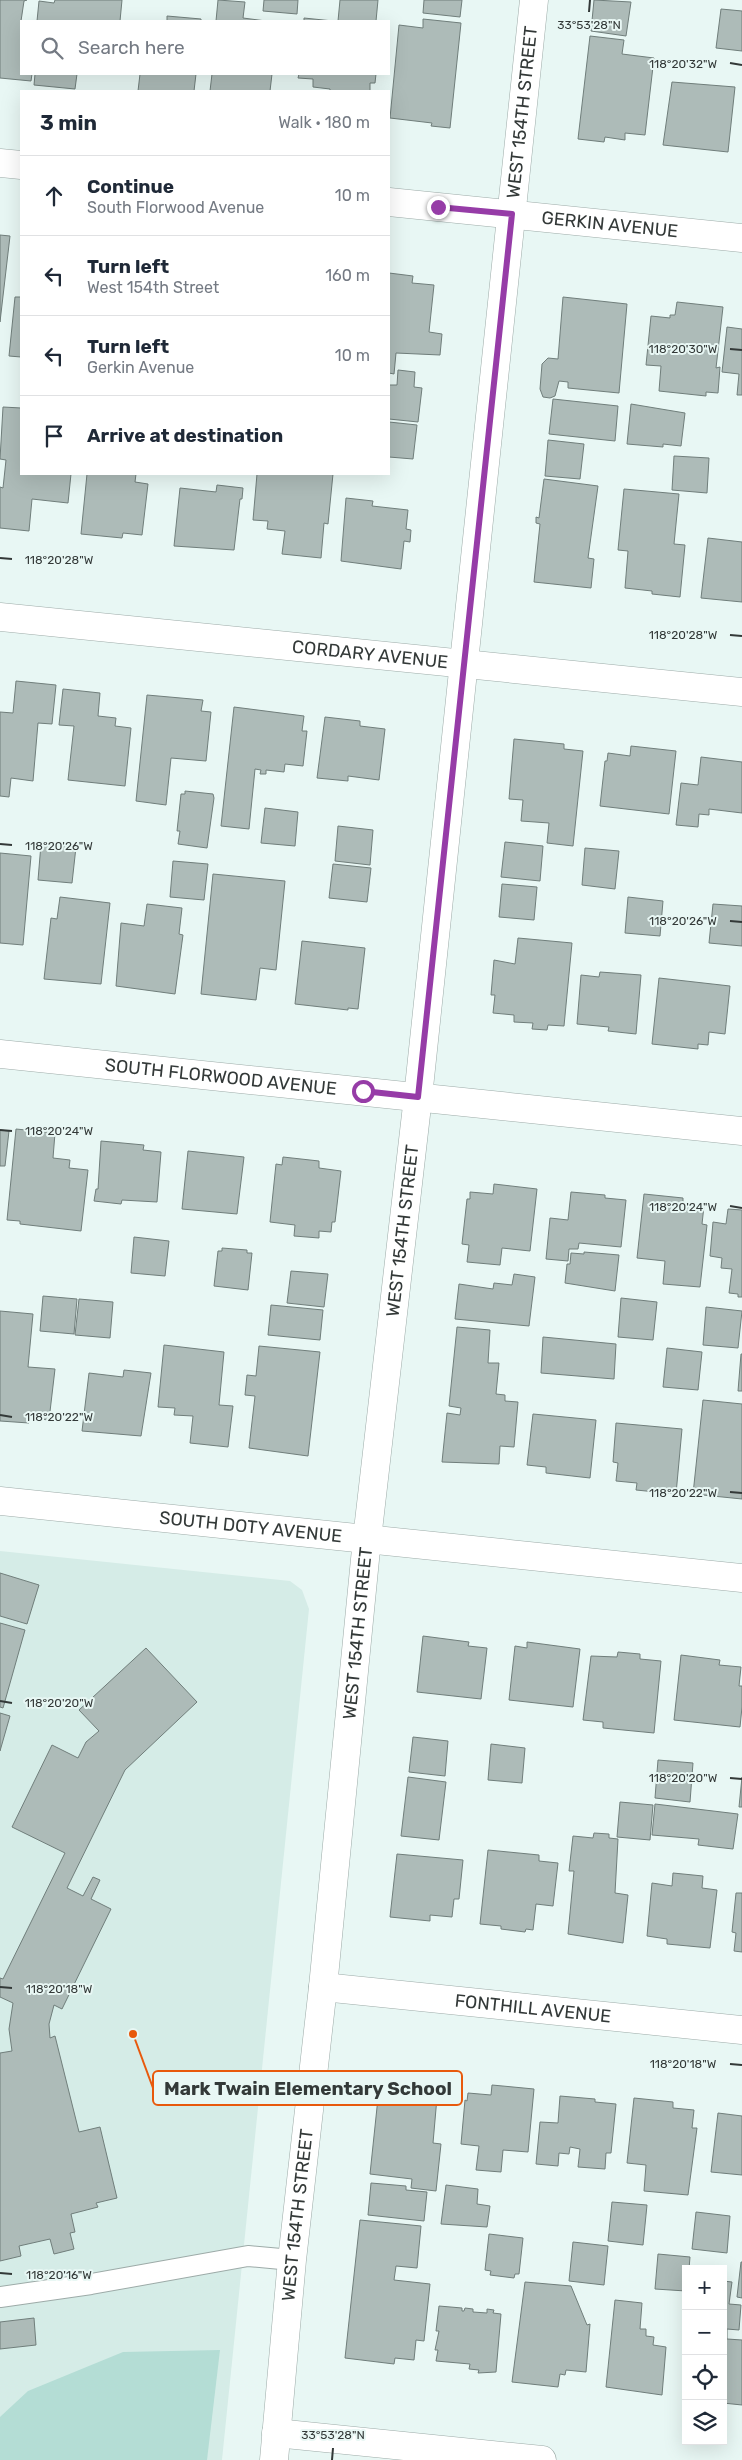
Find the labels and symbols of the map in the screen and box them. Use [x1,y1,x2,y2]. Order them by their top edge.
text: 33°53'28"N [557,18,621,32]
street label: WEST 154TH STREET [502,25,542,199]
text: 118°20'32"W [649,57,717,71]
route end [427,196,450,219]
street label: GERKIN AVENUE [541,207,679,242]
text: 118°20'30"W [649,342,718,356]
text: 118°20'28"W [25,553,94,567]
text: 118°20'28"W [649,628,718,642]
street label: CORDARY AVENUE [291,636,449,673]
text: 118°20'26"W [25,839,93,853]
text: 118°20'26"W [649,914,717,928]
street label: SOUTH FLORWOOD AVENUE [104,1054,338,1100]
route start [352,1080,375,1103]
text: 118°20'24"W [25,1124,93,1138]
street label: WEST 154TH STREET [382,1143,423,1318]
text: 118°20'24"W [649,1200,717,1214]
text: 118°20'22"W [25,1410,93,1424]
text: 118°20'22"W [649,1486,717,1500]
street label: SOUTH DOTY AVENUE [158,1507,343,1547]
street label: WEST 154TH STREET [338,1546,377,1721]
text: 118°20'20"W [25,1696,94,1710]
text: 118°20'20"W [649,1771,718,1785]
text: 118°20'18"W [26,1982,93,1996]
street label: FONTHILL AVENUE [454,1990,612,2028]
text: 118°20'18"W [650,2057,717,2071]
callout: Mark Twain Elementary School [153,2071,462,2105]
text: Mark Twain Elementary School [164,2077,452,2100]
street label: WEST 154TH STREET [277,2128,318,2302]
text: 118°20'16"W [26,2268,92,2282]
text: 33°53'28"N [301,2428,365,2442]

